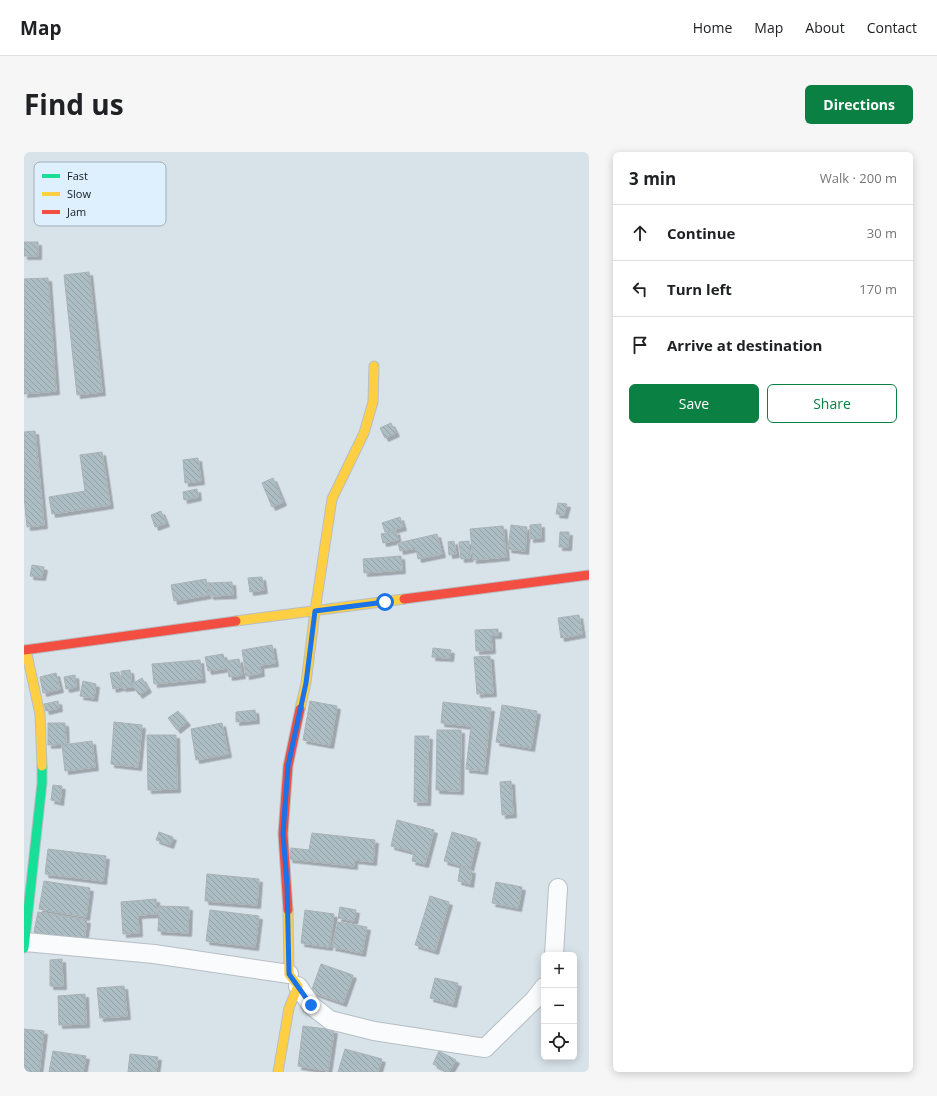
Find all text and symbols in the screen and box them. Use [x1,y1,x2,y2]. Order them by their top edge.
text: Map [20,15,61,41]
text: Home [693,18,732,37]
text: Map [754,18,783,37]
text: About [805,18,845,37]
text: Contact [867,18,917,37]
text: Find us [24,85,124,123]
button: Directions [805,85,913,124]
legend [34,162,166,226]
text: 3 min [629,167,676,190]
text: Fast [67,168,88,183]
text: Walk · 200 m [820,169,897,187]
text: Slow [67,186,91,201]
text: Jam [66,204,86,219]
icon: ahead [629,222,651,244]
text: Continue [667,223,735,243]
text: 30 m [867,224,897,242]
icon: left [629,278,651,300]
text: Turn left [667,279,732,299]
text: 170 m [859,280,897,298]
icon: arrive [629,334,651,356]
text: Arrive at destination [667,335,822,355]
button: Save [629,384,759,423]
button: Share [767,384,897,423]
route start [376,593,394,611]
map controls [541,952,577,1060]
button: + [541,952,577,988]
button: − [541,988,577,1024]
route end [302,996,320,1014]
button: locate [541,1024,577,1060]

